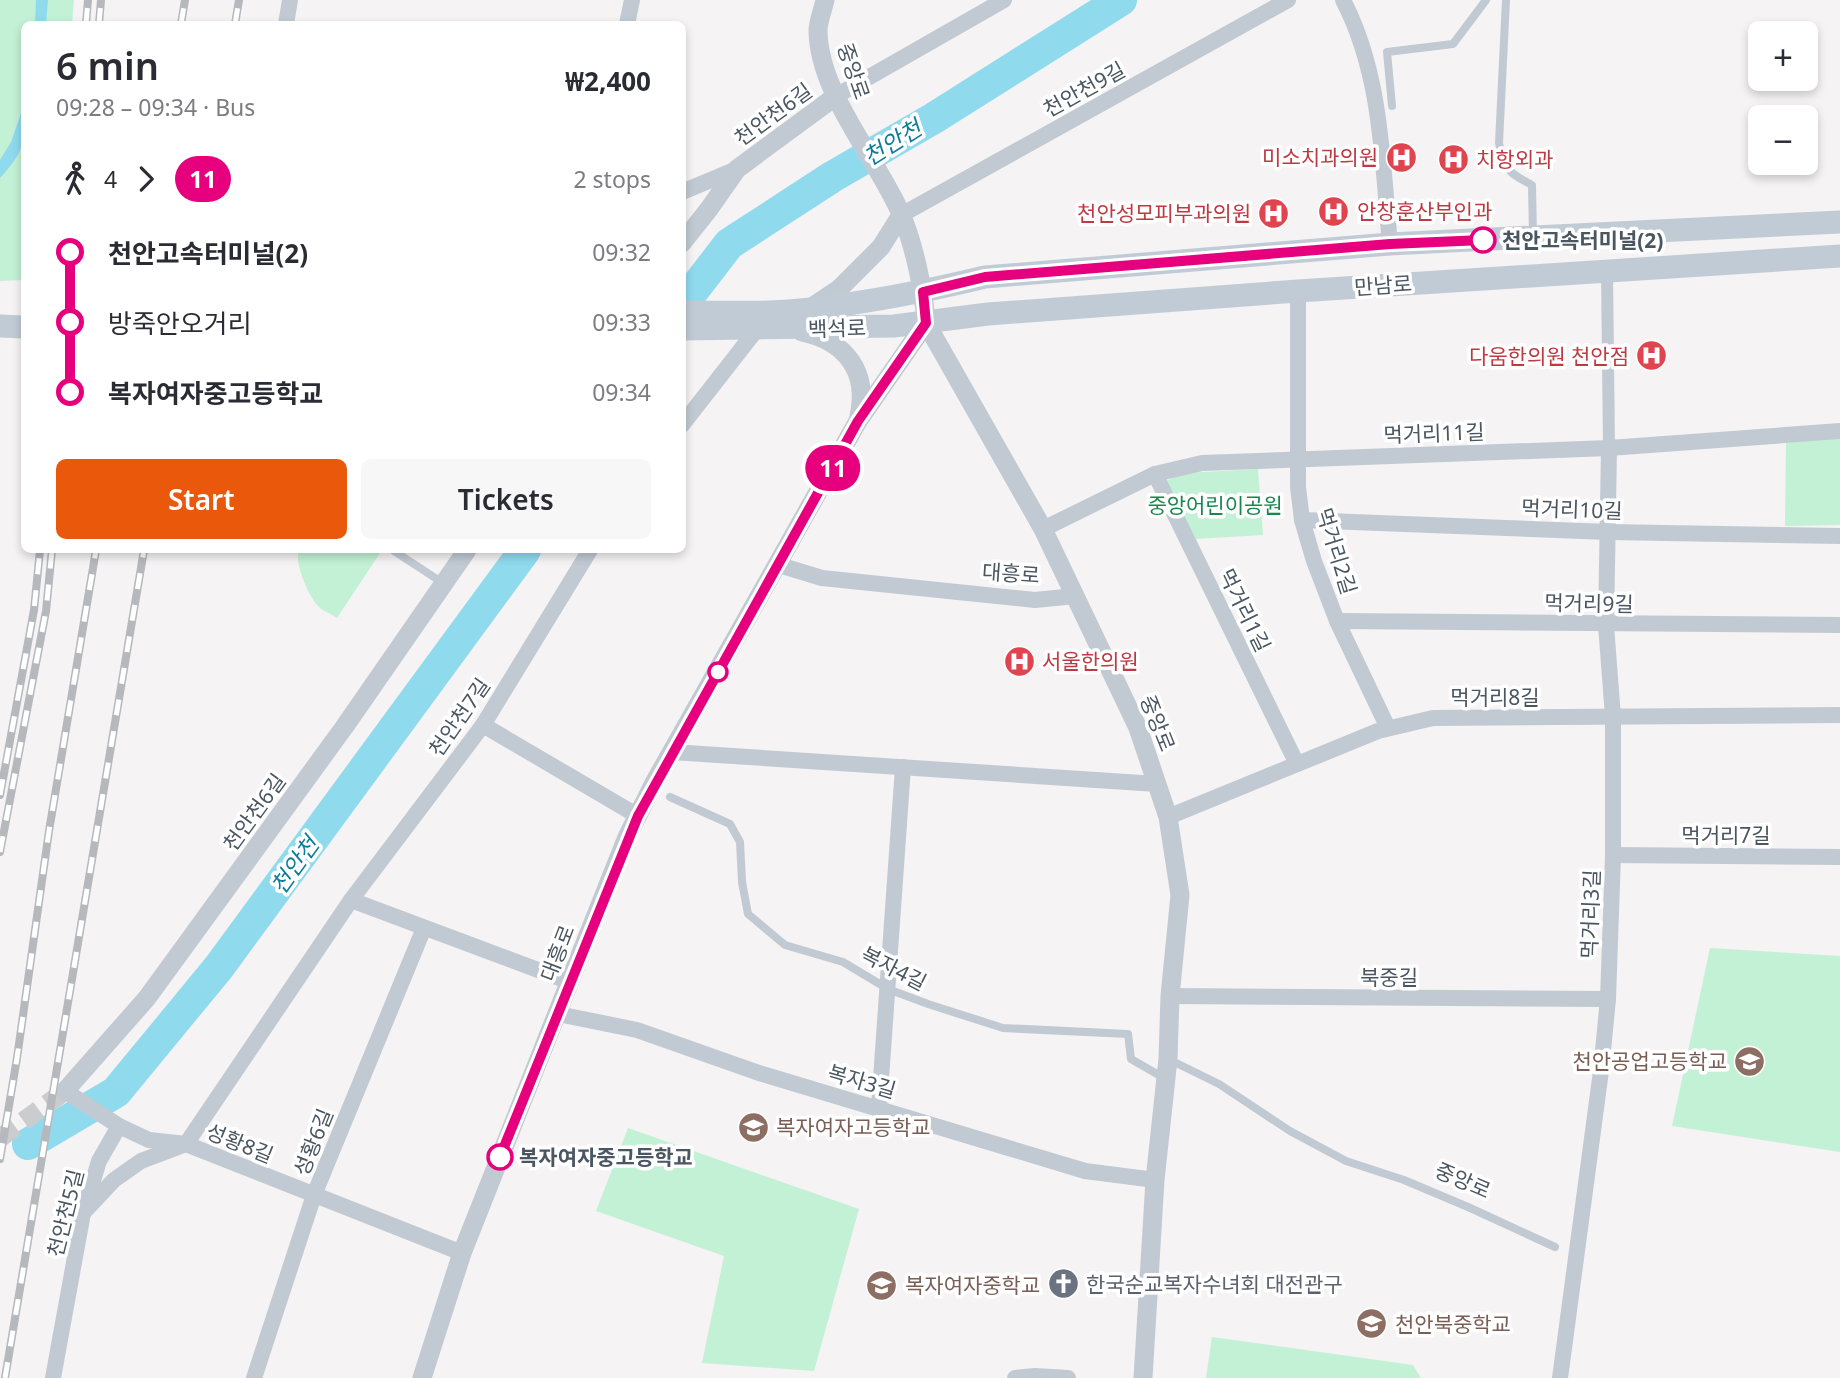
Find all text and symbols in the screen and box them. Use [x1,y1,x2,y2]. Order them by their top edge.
map controls [1748,21,1818,175]
button: + [1748,21,1818,91]
text: 6 min [56,39,159,91]
street label: 중앙로 [831,39,877,103]
street label: 천안천9길 [1038,55,1130,123]
text: ₩2,400 [565,63,651,99]
street label: 천안천6길 [729,76,817,152]
text: 09:28 – 09:34 · Bus [56,91,255,123]
button: − [1748,105,1818,175]
water label: 천안천 [857,110,930,172]
hospital icon: 미소치과의원 [1384,140,1418,174]
hospital icon: 치항외과 [1436,142,1470,176]
place label: 미소치과의원 [1262,143,1378,171]
place label: 치항외과 [1476,145,1553,173]
icon: walk [56,160,94,198]
icon: forward [127,160,165,198]
text: 11 [189,162,217,195]
text: 4 [104,163,117,195]
text: 2 stops [573,163,651,195]
hospital icon: 안창훈산부인과 [1317,194,1351,228]
hospital icon: 천안성모피부과의원 [1257,196,1291,230]
place label: 안창훈산부인과 [1357,197,1492,225]
place label: 천안성모피부과의원 [1077,199,1251,227]
place label: 천안고속터미널(2) [1502,226,1664,254]
marker: 천안고속터미널(2) [1470,227,1496,253]
text: 천안고속터미널(2) [108,235,308,271]
text: 09:32 [592,236,651,268]
street label: 만남로 [1353,269,1413,301]
text: 방죽안오거리 [108,305,252,341]
text: 09:33 [592,306,651,338]
street label: 백석로 [808,313,866,343]
hospital icon: 다움한의원 천안점 [1635,339,1669,373]
place label: 다움한의원 천안점 [1469,342,1629,370]
text: 복자여자중고등학교 [108,375,323,411]
text: 09:34 [592,376,651,408]
street label: 먹거리11길 [1383,417,1485,449]
line badge: 11 [802,445,864,491]
text: 11 [819,451,847,484]
button: Start [56,459,347,539]
button: Tickets [361,459,651,539]
park label: 중앙어린이공원 [1147,491,1283,519]
street label: 먹거리10길 [1521,493,1623,525]
street label: 먹거리2길 [1311,504,1363,598]
street label: 대흥로 [981,557,1041,589]
street label: 먹거리1길 [1213,564,1277,656]
street label: 먹거리9길 [1544,588,1634,618]
hospital icon: 서울한의원 [1002,644,1036,678]
place label: 서울한의원 [1042,647,1139,675]
unlabelled marker [708,662,728,682]
street label: 천안천7길 [422,672,496,762]
street label: 먹거리8길 [1450,683,1540,711]
street label: 중앙로 [1134,691,1182,755]
street label: 천안천6길 [216,768,292,856]
street label: 먹거리7길 [1681,821,1771,849]
water label: 천안천 [262,828,327,900]
street label: 먹거리3길 [1574,869,1606,959]
street label: 대흥로 [534,921,580,985]
street label: 복자4길 [856,940,932,996]
street label: 북중길 [1360,963,1418,991]
school or university icon: 천안공업고등학교 [1733,1044,1767,1078]
place label: 천안공업고등학교 [1572,1047,1727,1075]
street label: 복자3길 [825,1058,899,1104]
street label: 성황6길 [287,1104,339,1180]
school or university icon: 복자여자고등학교 [736,1110,770,1144]
place label: 복자여자고등학교 [776,1113,931,1141]
street label: 성황8길 [202,1117,278,1169]
place label: 복자여자중고등학교 [519,1143,693,1171]
marker: 복자여자중고등학교 [487,1144,513,1170]
street label: 중앙로 [1431,1156,1495,1204]
street label: 천안천5길 [41,1166,89,1260]
church icon: 한국순교복자수녀회 대전관구 [1046,1267,1080,1301]
school or university icon: 복자여자중학교 [865,1268,899,1302]
place label: 한국순교복자수녀회 대전관구 [1086,1270,1343,1298]
place label: 복자여자중학교 [905,1271,1040,1299]
school or university icon: 천안북중학교 [1355,1307,1389,1341]
place label: 천안북중학교 [1395,1310,1511,1338]

